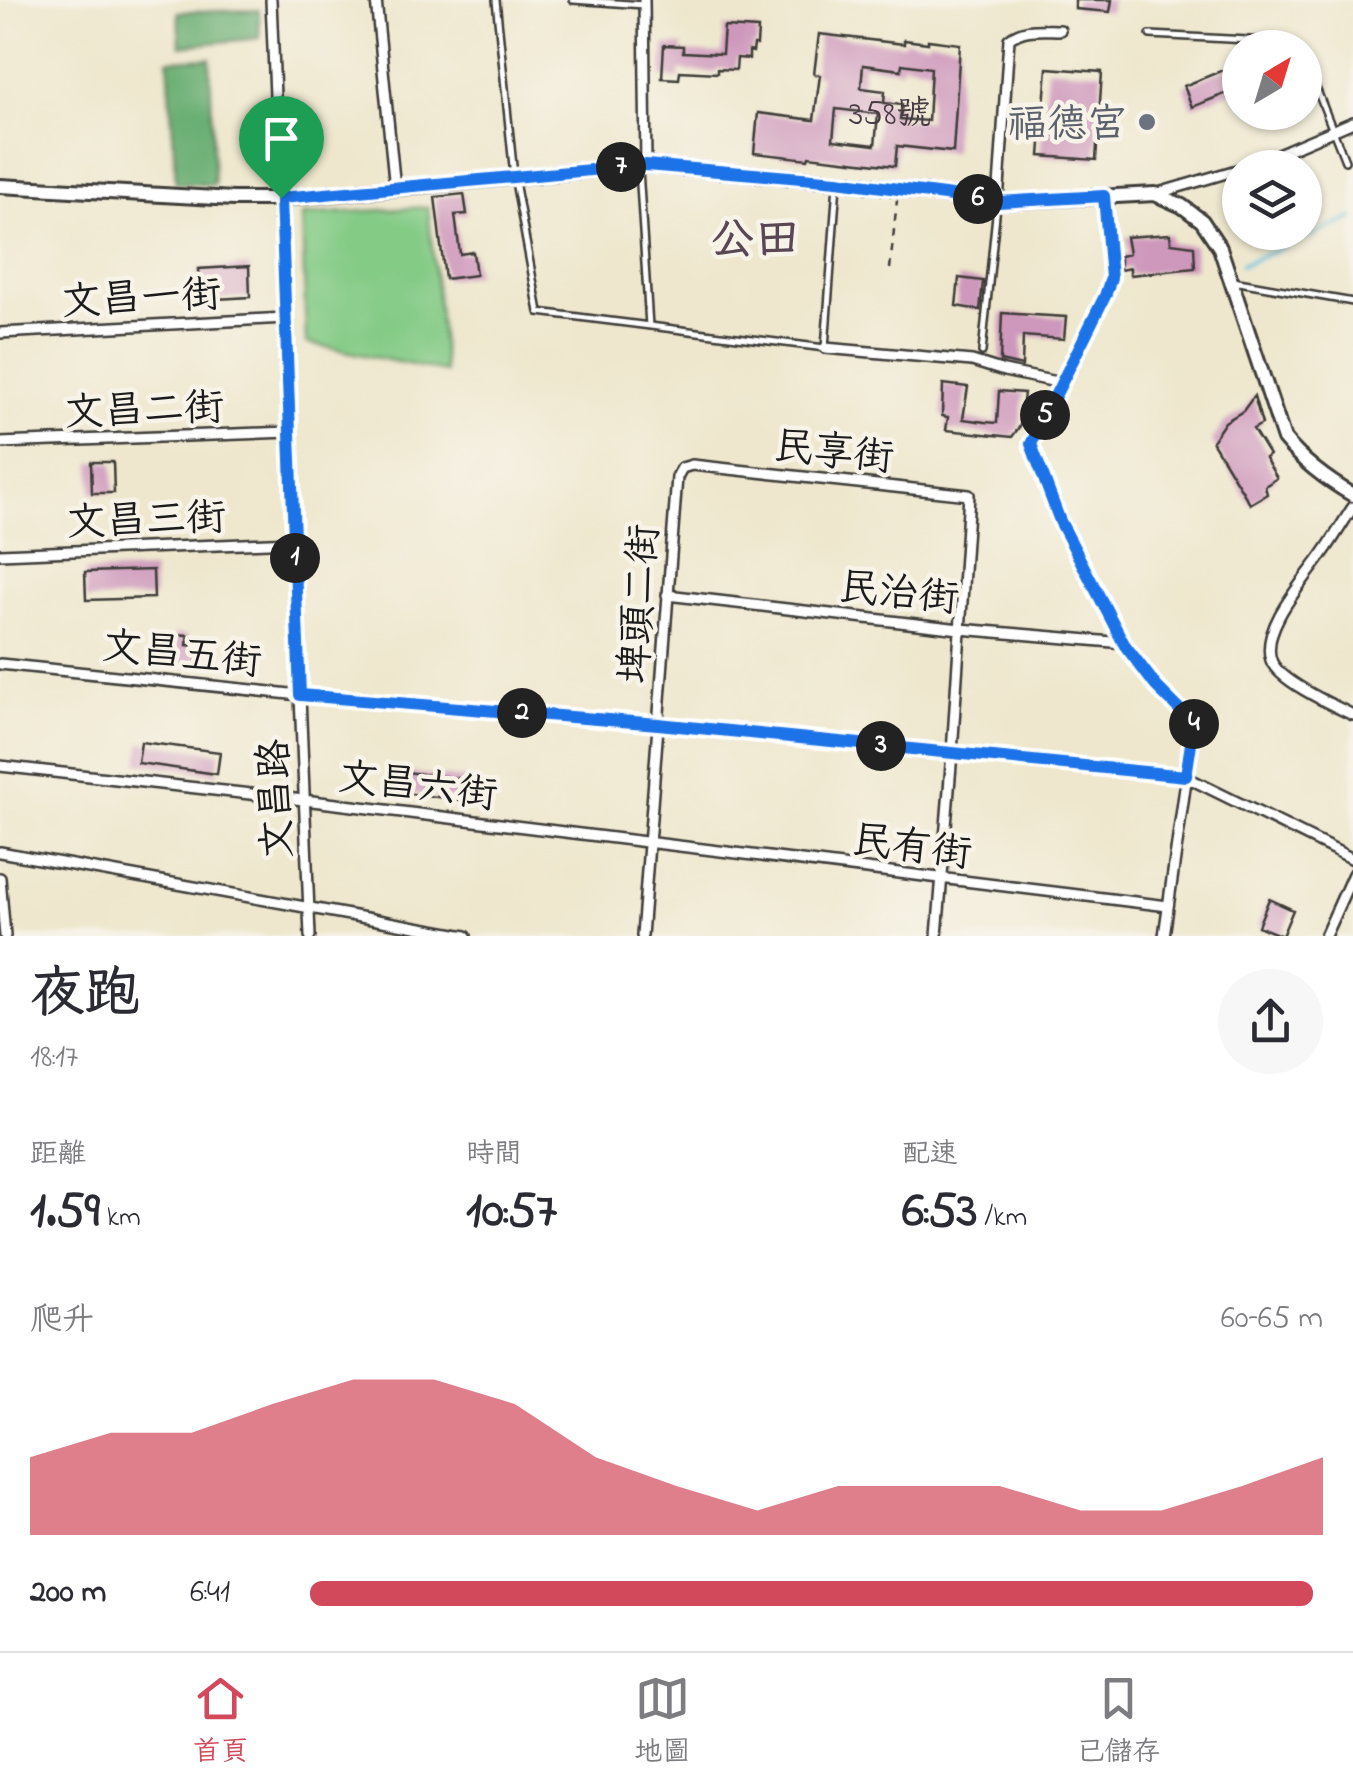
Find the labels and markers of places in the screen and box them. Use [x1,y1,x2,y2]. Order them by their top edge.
pin [239,96,324,199]
place label: 福德宮 [1007,97,1127,156]
marker: 福德宮 [1136,111,1158,133]
pin: 7 [596,142,646,192]
pin: 6 [953,174,1003,224]
pin: 5 [1020,390,1070,440]
pin: 1 [270,533,320,583]
pin: 2 [497,688,547,738]
pin: 4 [1169,699,1219,749]
pin: 3 [856,721,906,771]

